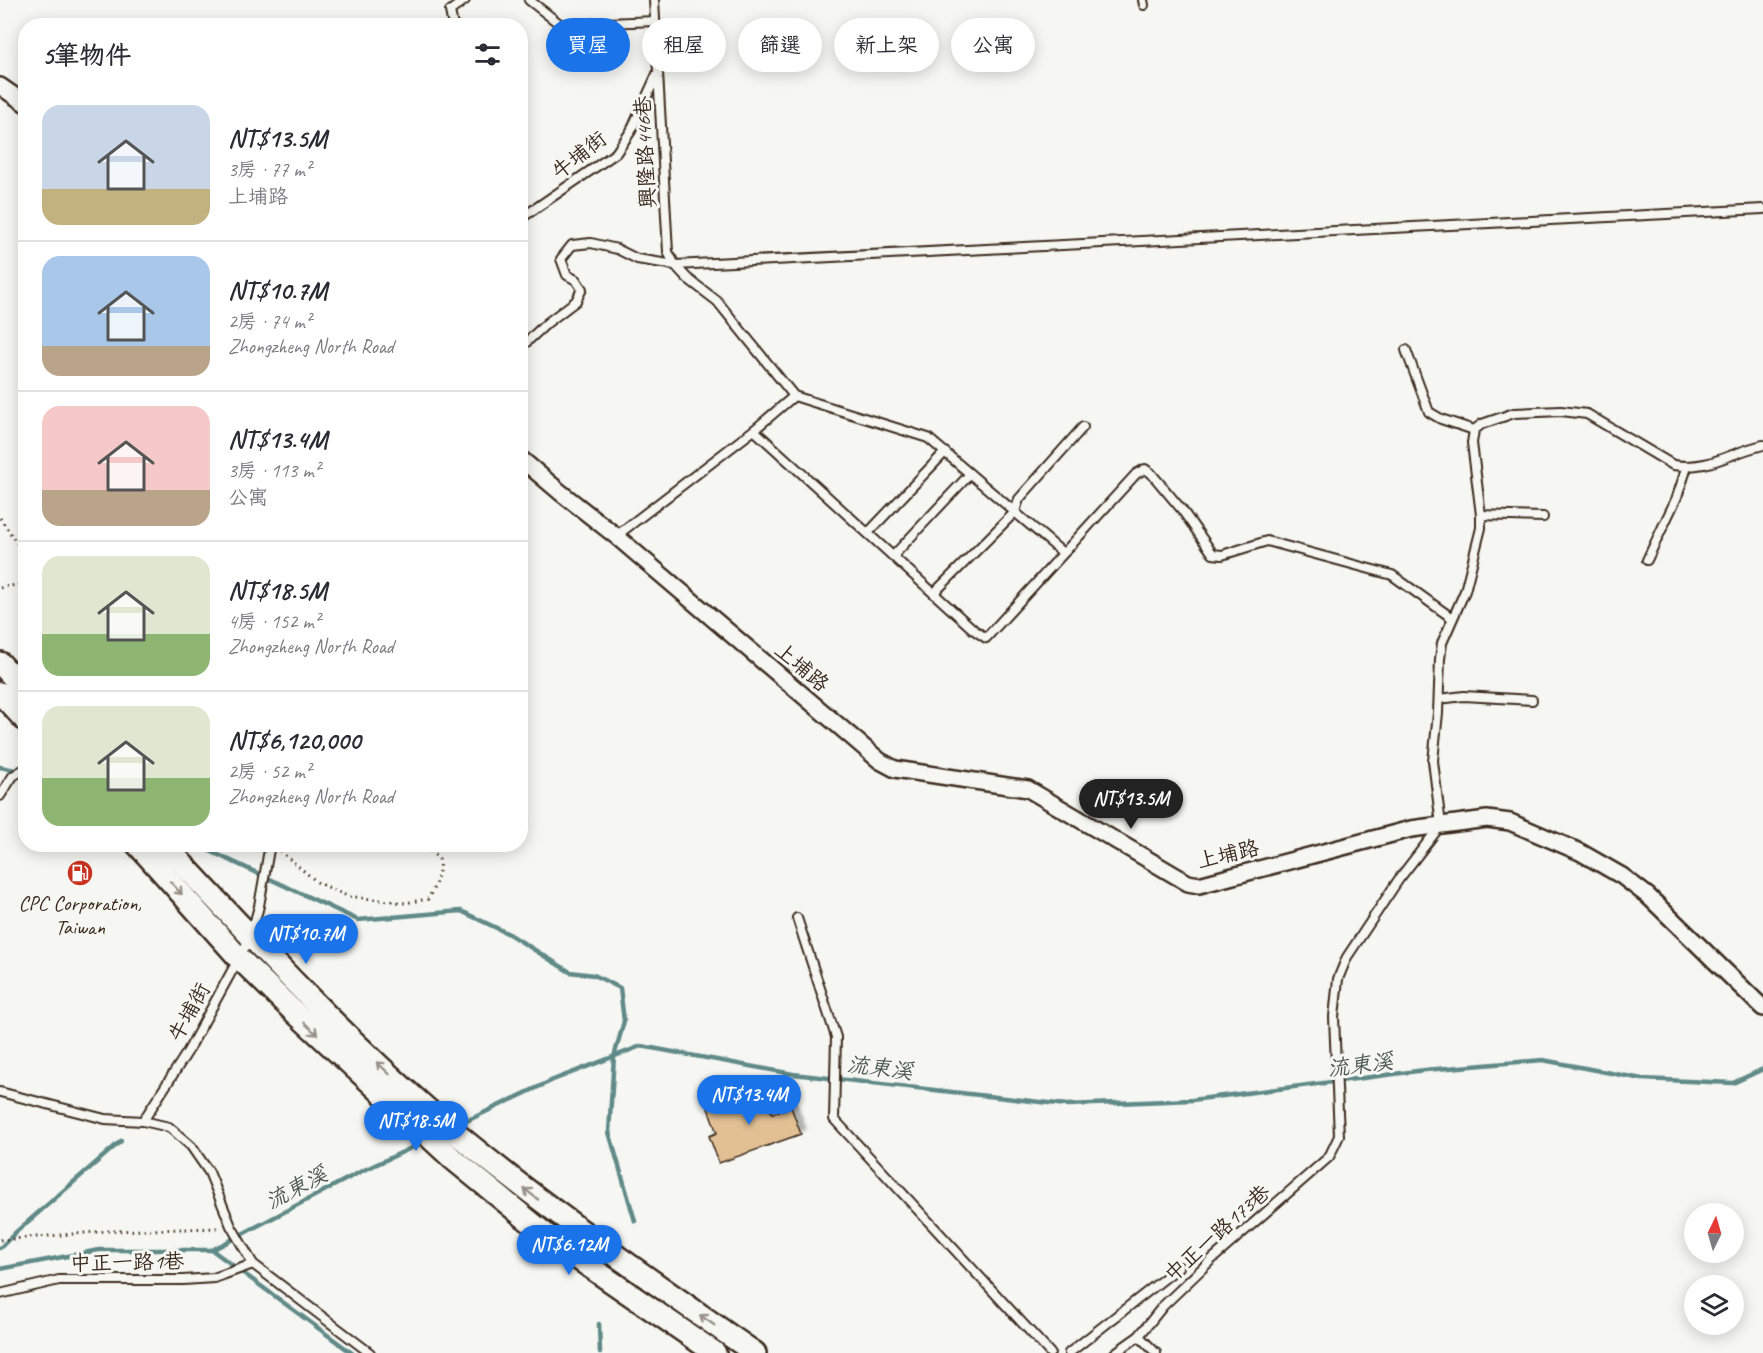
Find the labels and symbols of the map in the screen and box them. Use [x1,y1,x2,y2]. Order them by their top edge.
street label: 興隆路446巷 [629,95,661,209]
street label: 牛埔街 [546,125,612,185]
street label: 上埔路 [770,637,834,697]
pin: NT$13.5M [1069,779,1193,830]
street label: 上埔路 [1194,834,1262,874]
fuel station icon: CPC Corporation, Taiwan [65,858,95,888]
one-way arrow [169,880,183,895]
place label: CPC Corporation, Taiwan [18,890,142,940]
pin: NT$10.7M [244,914,368,965]
street label: 牛埔街 [162,978,216,1046]
one-way arrow [304,1022,319,1036]
water label: 流東溪 [1326,1047,1396,1083]
water label: 流東溪 [845,1050,915,1086]
one-way arrow [376,1061,391,1075]
pin: NT$13.4M [687,1075,811,1126]
pin: NT$18.5M [354,1101,478,1152]
water label: 流東溪 [261,1160,333,1216]
street label: 中正一路173巷 [1159,1179,1275,1287]
one-way arrow [524,1187,540,1200]
north arrow [1684,1203,1744,1263]
pin: NT$6.12M [507,1225,631,1276]
street label: 中正一路1巷 [70,1248,184,1276]
one-way arrow [699,1314,715,1326]

